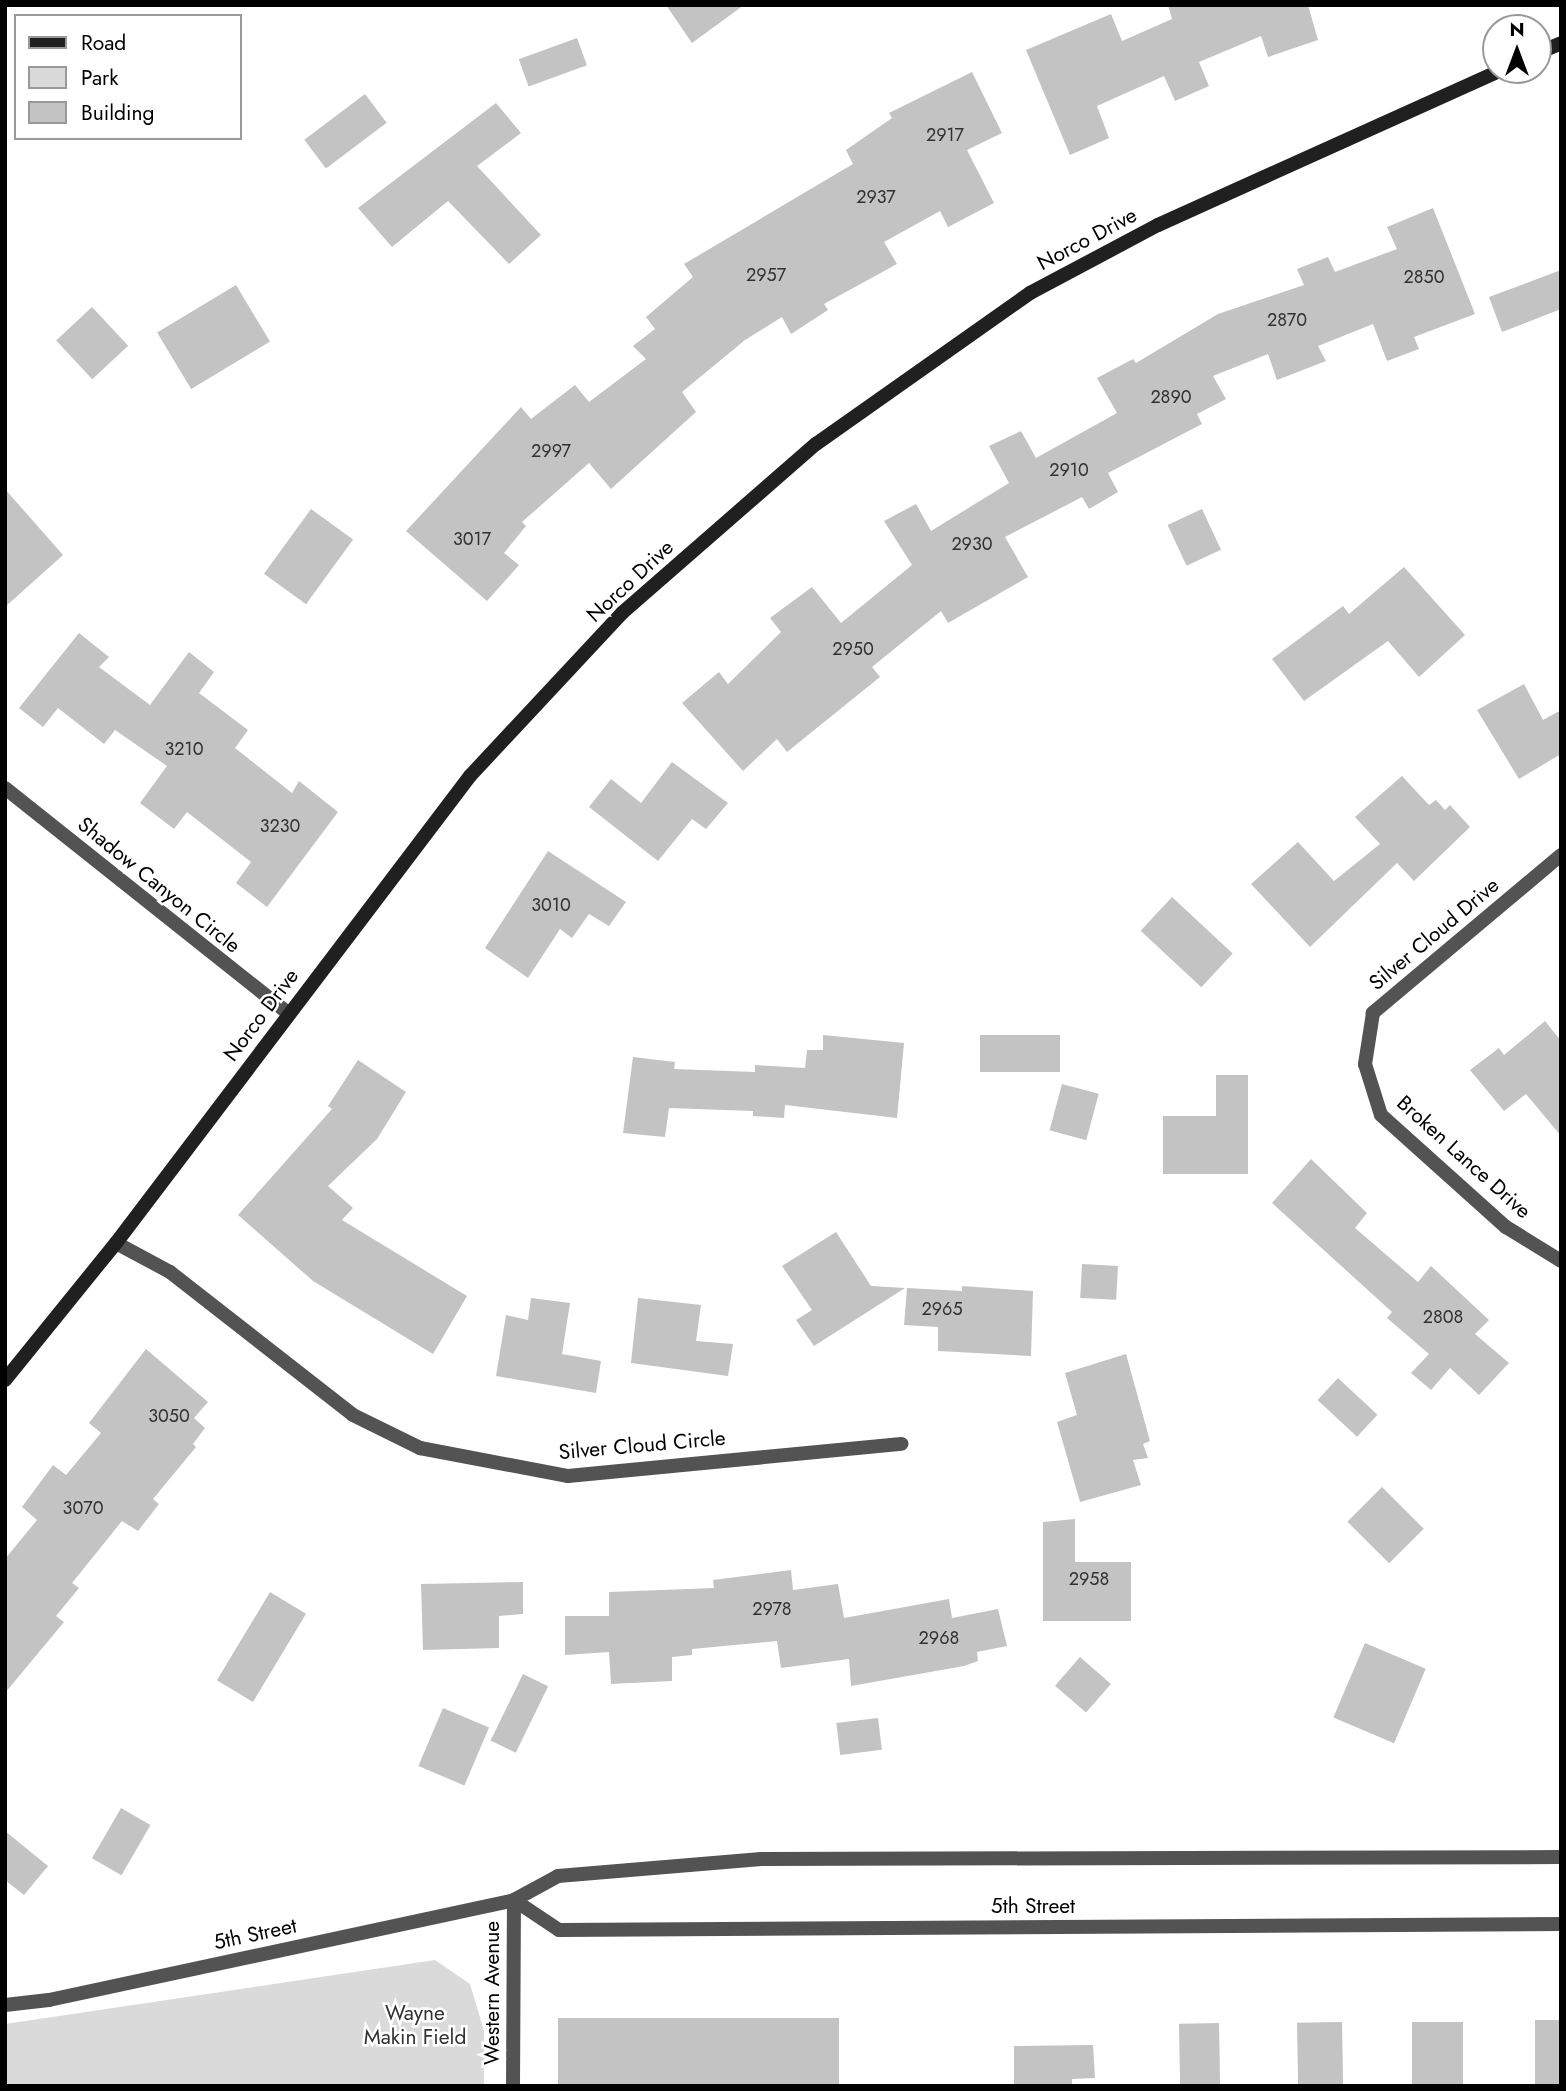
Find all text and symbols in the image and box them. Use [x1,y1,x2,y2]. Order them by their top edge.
legend [14,14,242,140]
north arrow [1482,14,1552,84]
text: N [1509,16,1525,43]
text: Road [81,28,126,58]
text: Park [81,63,118,93]
text: Building [81,98,154,128]
house number: 2917 [926,124,964,146]
house number: 2937 [856,186,896,208]
street label: Norco Drive [1033,202,1141,276]
house number: 2957 [746,264,786,286]
house number: 2850 [1403,266,1445,288]
house number: 2870 [1267,309,1307,331]
house number: 2890 [1150,386,1192,408]
house number: 2997 [531,440,571,462]
house number: 2910 [1049,459,1089,481]
house number: 3017 [453,528,491,550]
house number: 2930 [951,533,993,555]
street label: Norco Drive [582,535,678,627]
house number: 2950 [832,638,874,660]
house number: 3210 [165,738,203,760]
street label: Shadow Canyon Circle [73,812,245,958]
house number: 3230 [260,815,300,837]
street label: Silver Cloud Drive [1364,872,1504,996]
house number: 3010 [531,894,571,916]
street label: Norco Drive [218,964,304,1066]
street label: Broken Lance Drive [1392,1090,1536,1224]
house number: 2965 [921,1298,963,1320]
house number: 2808 [1423,1306,1463,1328]
house number: 3050 [148,1405,190,1427]
street label: Silver Cloud Circle [558,1425,726,1465]
house number: 3070 [63,1497,103,1519]
house number: 2958 [1069,1568,1109,1590]
house number: 2978 [752,1598,792,1620]
house number: 2968 [919,1627,959,1649]
street label: 5th Street [991,1893,1075,1919]
street label: 5th Street [211,1913,299,1955]
street label: Western Avenue [479,1921,505,2065]
park label: Wayne Makin Field [364,2000,466,2050]

